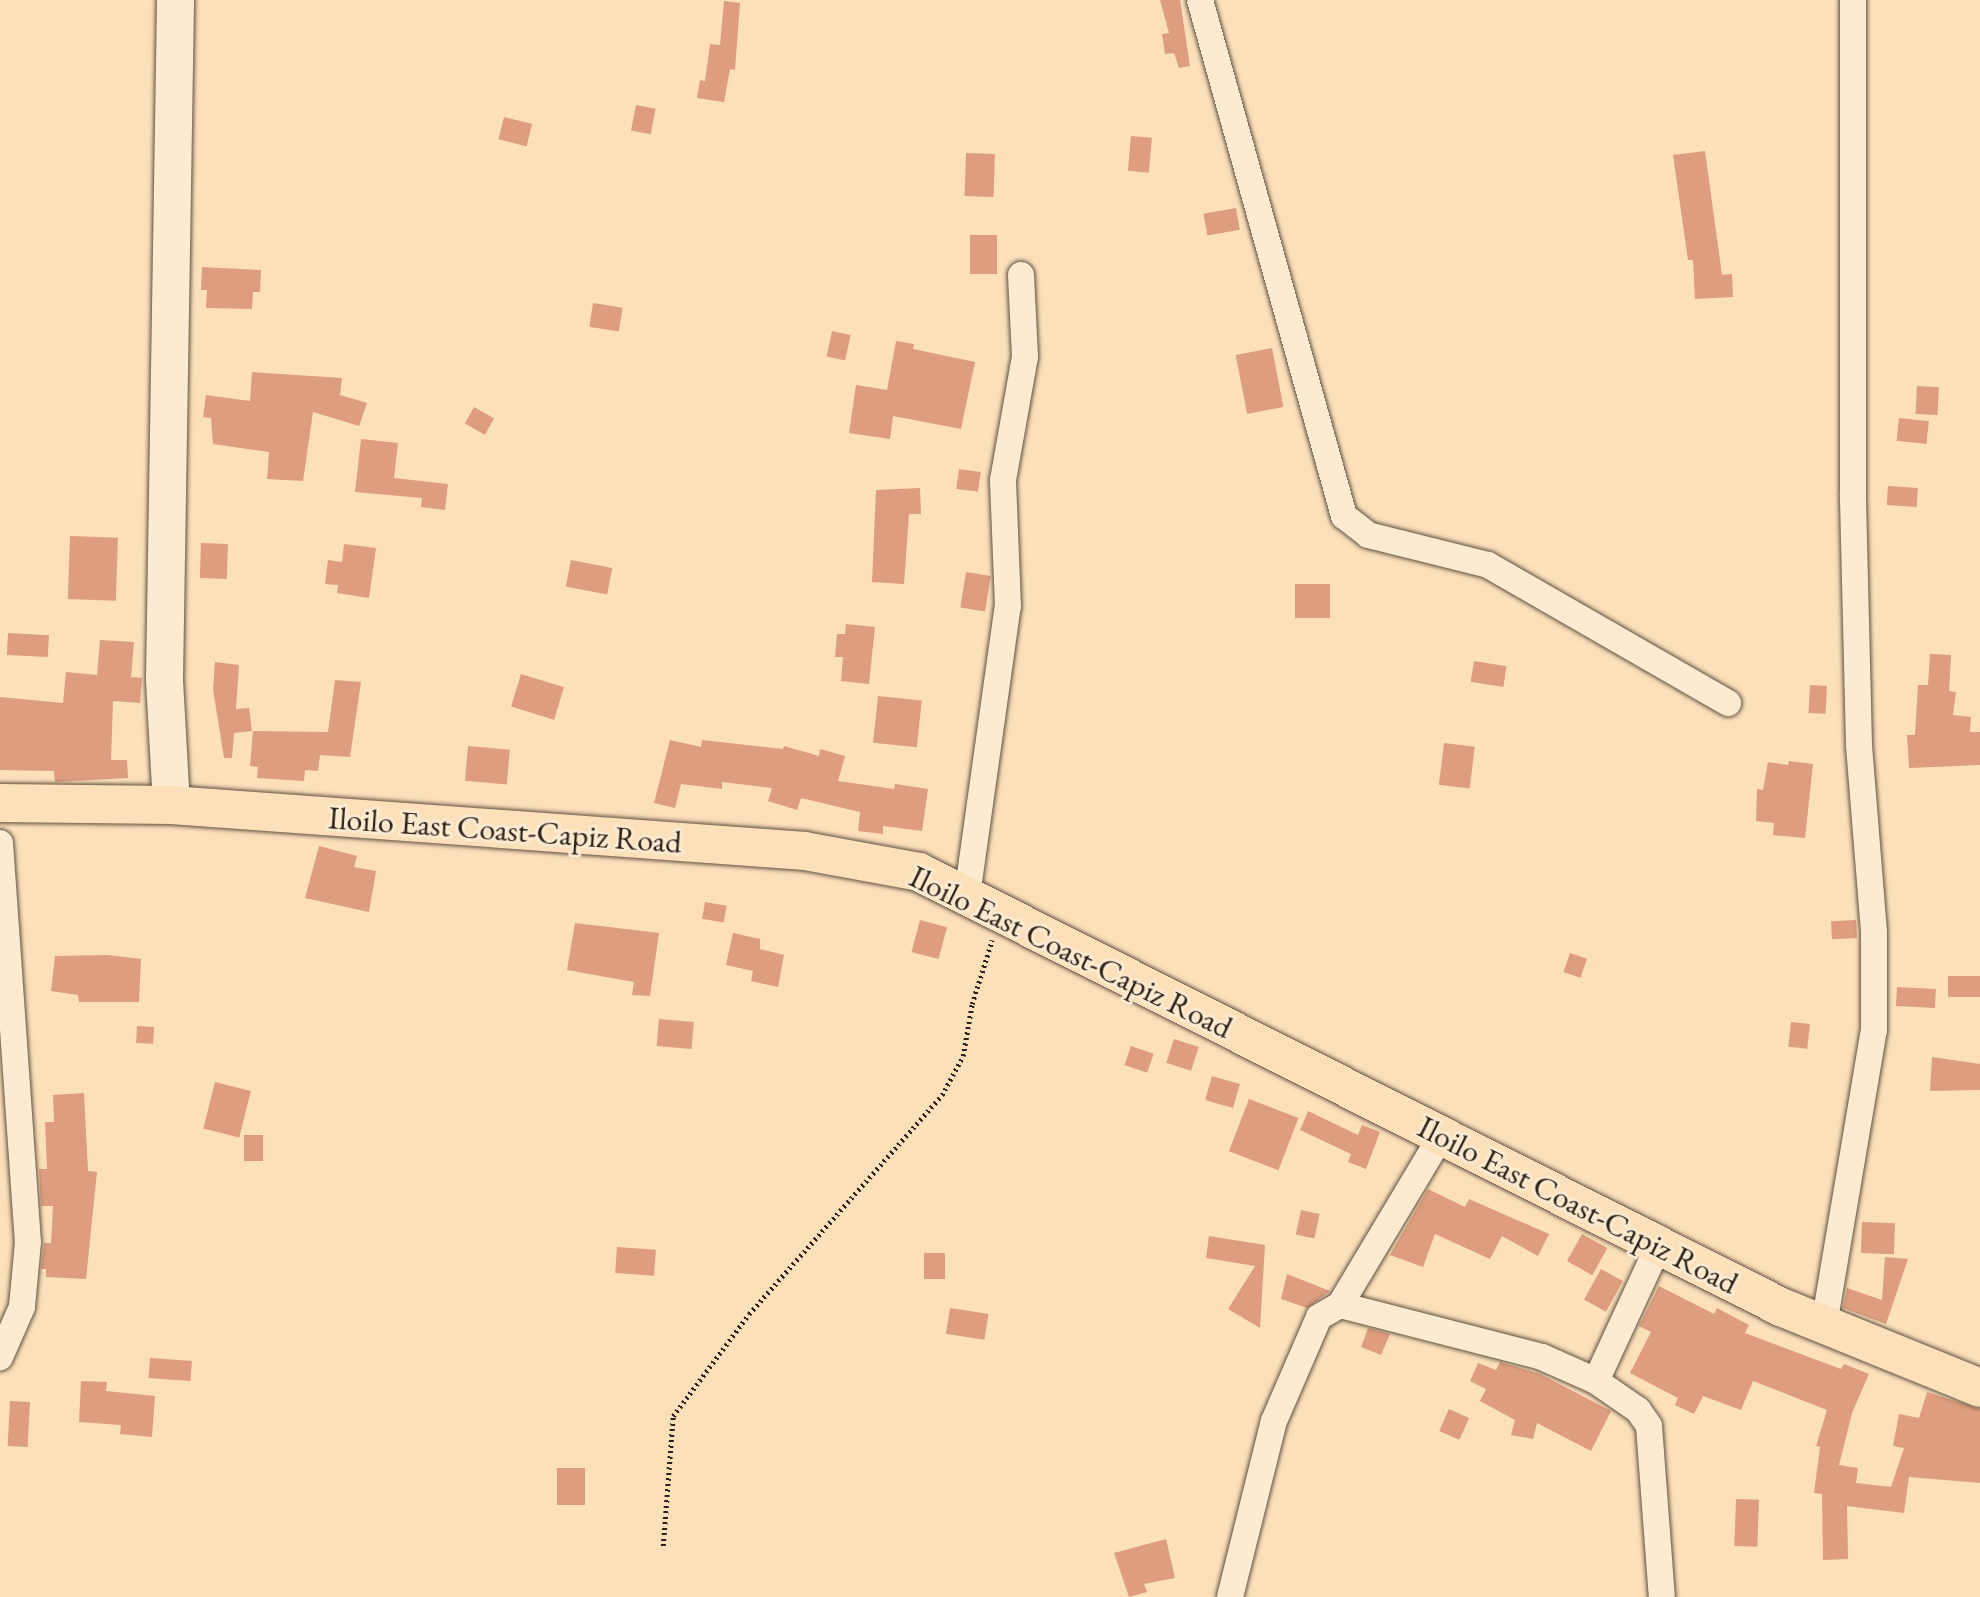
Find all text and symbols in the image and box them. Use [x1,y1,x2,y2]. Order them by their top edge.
street label: Iloilo East Coast-Capiz Road [327,798,683,862]
street label: Iloilo East Coast-Capiz Road [903,857,1239,1047]
street label: Iloilo East Coast-Capiz Road [1411,1107,1745,1303]

